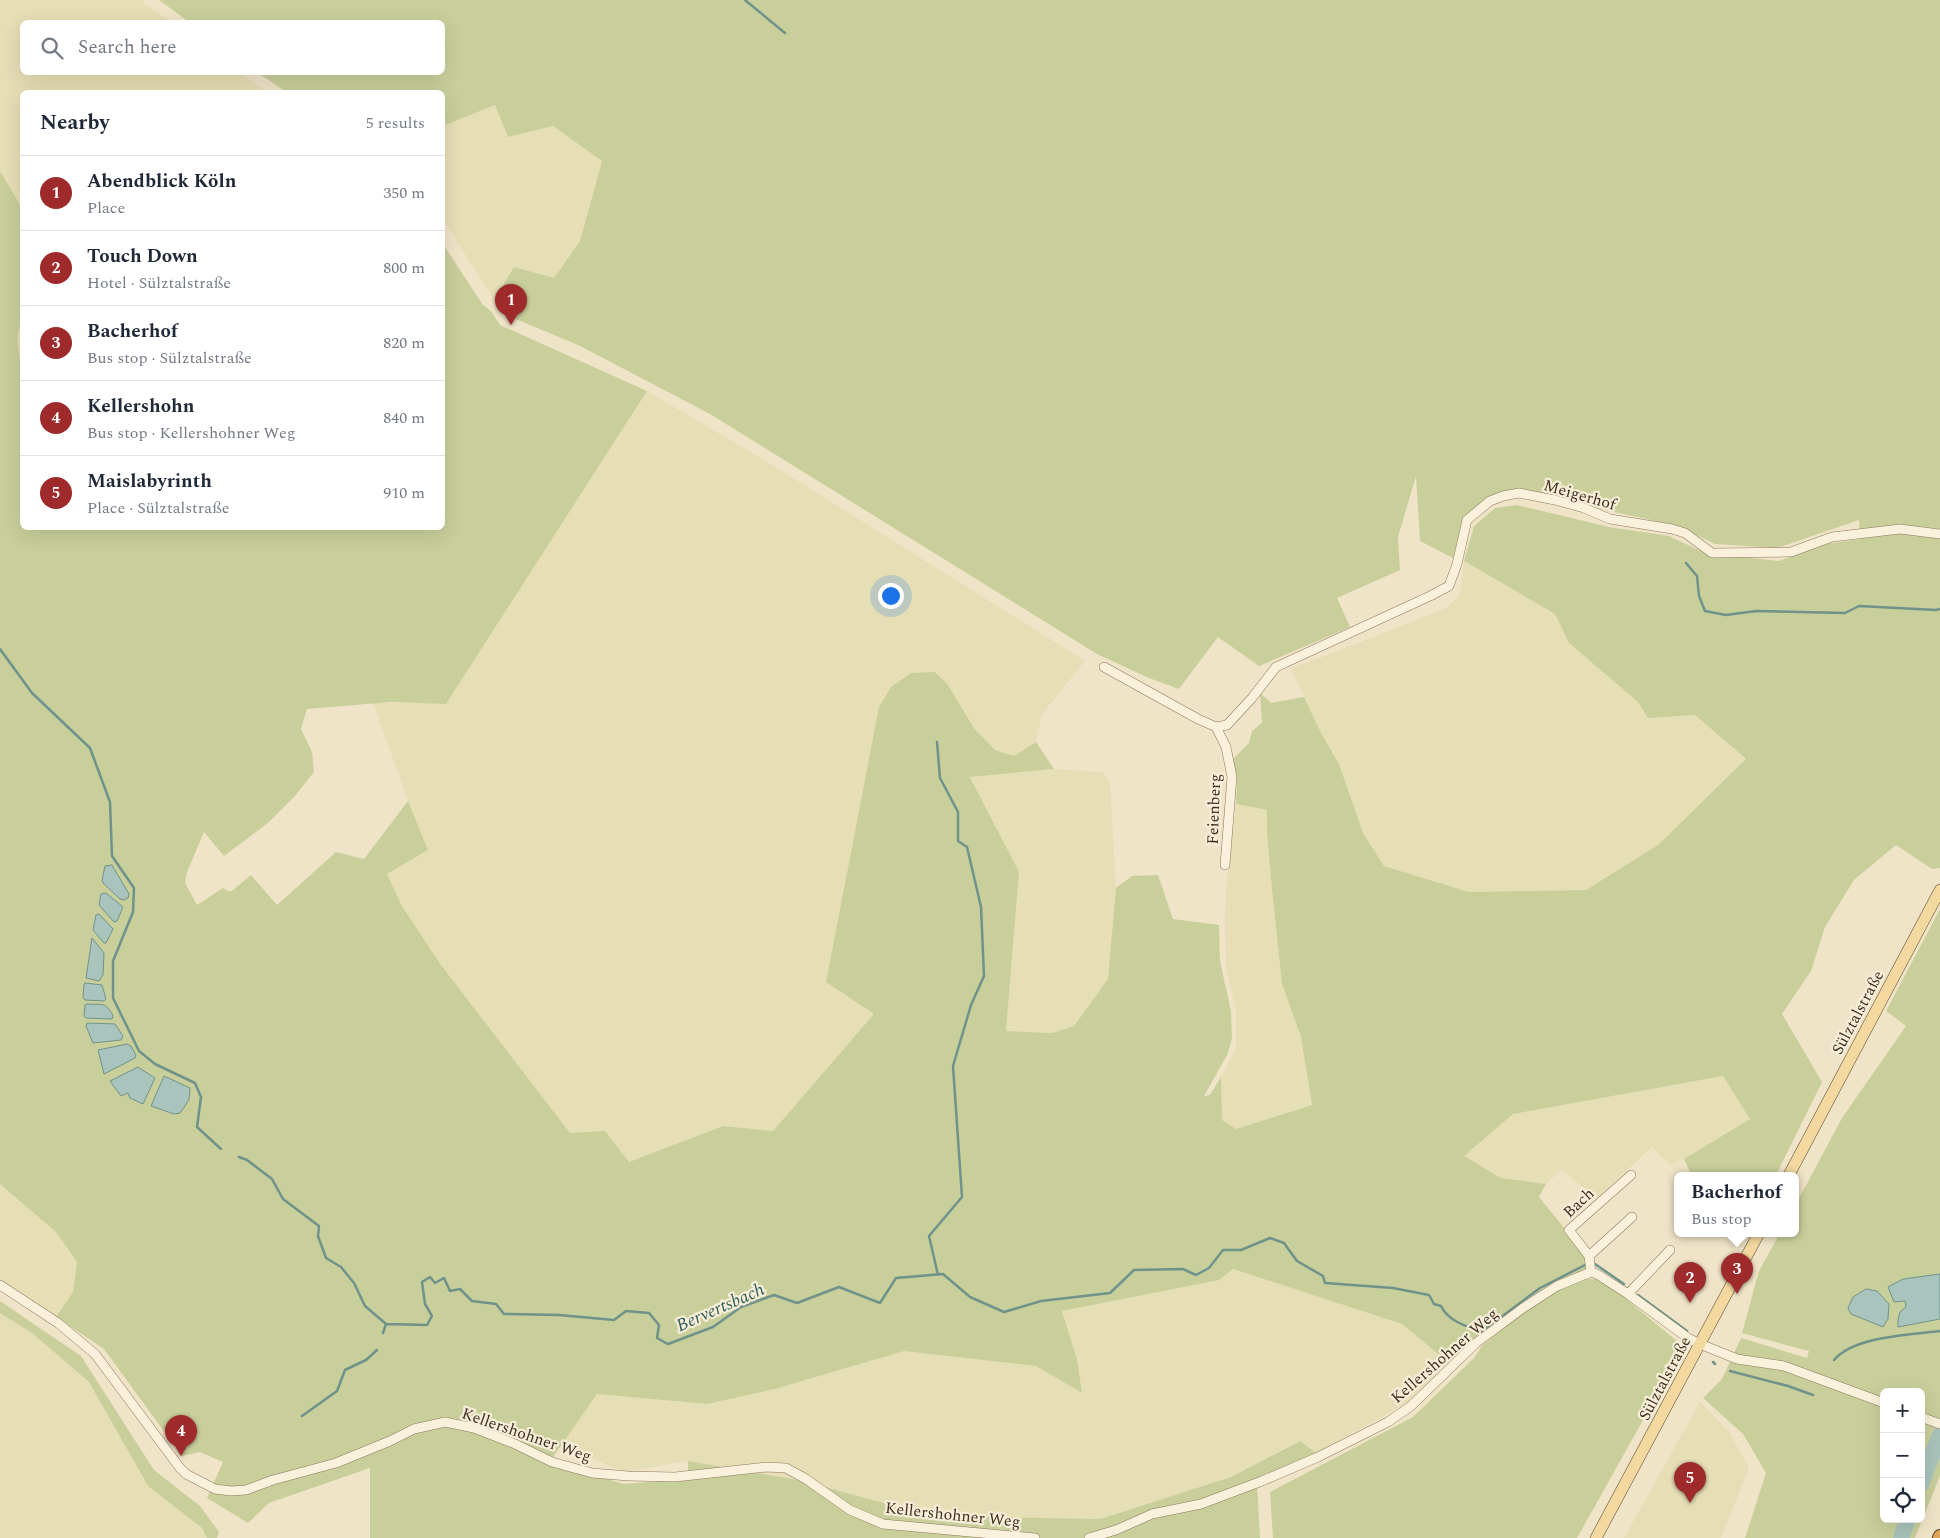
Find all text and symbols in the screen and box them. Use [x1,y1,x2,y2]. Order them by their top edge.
search box [20,20,445,75]
text: Search here [78,33,177,62]
icon: search [38,34,66,62]
text: Nearby [40,107,110,139]
text: 5 results [366,111,425,135]
text: Abendblick Köln [87,167,236,196]
text: 1 [52,181,60,205]
text: 350 m [383,181,425,205]
text: Place [87,196,125,220]
text: Touch Down [87,242,198,271]
text: 2 [52,256,60,280]
text: 800 m [383,256,425,280]
text: Hotel · Sülztalstraße [87,271,231,295]
pin: 1 [495,284,527,325]
text: Bacherhof [87,317,178,346]
text: 3 [52,331,60,355]
text: 820 m [383,331,425,355]
text: Bus stop · Sülztalstraße [87,346,252,370]
text: Kellershohn [87,392,195,421]
text: 4 [52,406,60,430]
text: 840 m [383,406,425,430]
text: Bus stop · Kellershohner Weg [87,421,295,445]
text: Maislabyrinth [87,467,212,496]
street label: Meigerhof [1541,473,1620,517]
text: 5 [52,481,60,505]
text: 910 m [383,481,425,505]
text: Place · Sülztalstraße [87,496,229,520]
your location [878,583,904,609]
street label: Feienberg [1201,773,1227,845]
street label: Sülztalstraße [1826,966,1890,1059]
popup [1674,1172,1799,1237]
text: Bacherhof [1691,1178,1782,1207]
street label: Bach [1558,1182,1600,1224]
text: Bus stop [1691,1207,1752,1231]
pin: 3 [1721,1253,1753,1294]
pin: 2 [1674,1262,1706,1303]
water label: Bervertsbach [672,1276,769,1339]
street label: Kellershohner Weg [1386,1302,1504,1409]
street label: Sülztalstraße [1633,1332,1697,1425]
map controls [1880,1388,1925,1523]
button: + [1880,1388,1925,1433]
street label: Kellershohner Weg [459,1401,595,1468]
pin: 4 [165,1415,197,1456]
button: − [1880,1433,1925,1478]
pin: 5 [1674,1462,1706,1503]
button: locate [1880,1478,1925,1523]
street label: Kellershohner Weg [884,1496,1022,1534]

